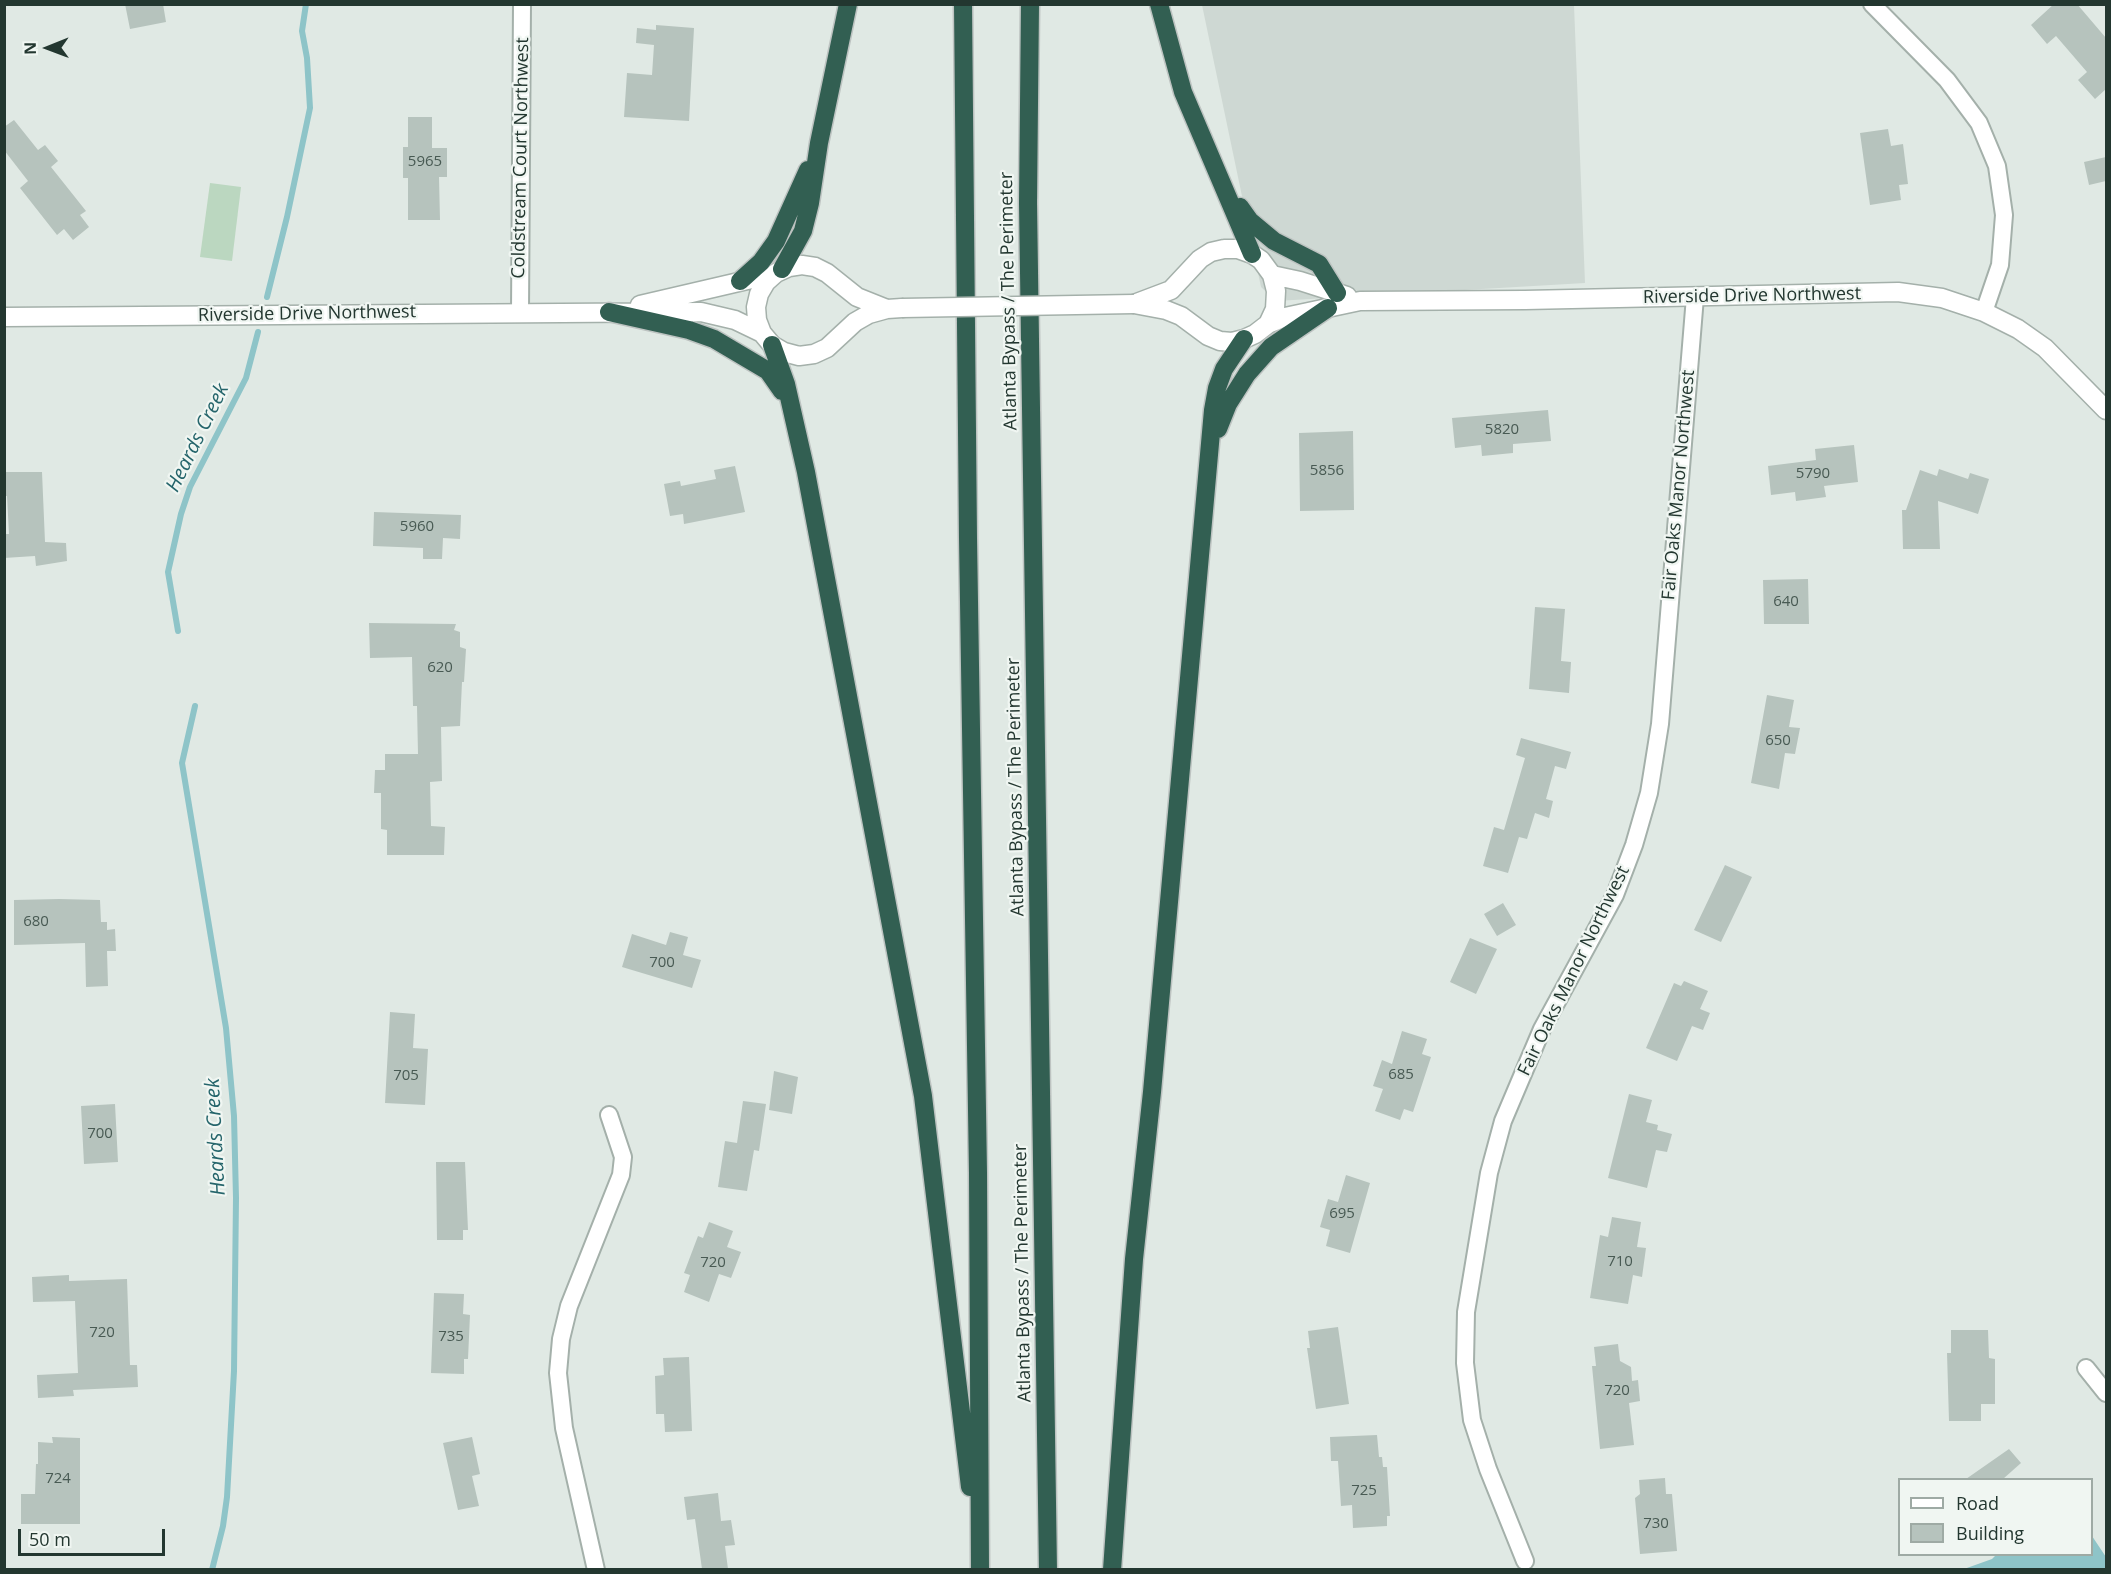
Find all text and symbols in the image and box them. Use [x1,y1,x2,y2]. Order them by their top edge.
north arrow [18,18,78,78]
street label: Coldstream Court Northwest [508,37,534,279]
text: N [19,42,41,55]
house number: 5965 [408,153,442,171]
street label: Atlanta Bypass / The Perimeter [996,172,1022,430]
street label: Riverside Drive Northwest [1643,283,1861,309]
street label: Riverside Drive Northwest [198,301,416,327]
street label: Fair Oaks Manor Northwest [1658,369,1700,601]
water label: Heards Creek [161,380,235,496]
house number: 5820 [1485,421,1519,439]
house number: 5856 [1310,462,1344,480]
house number: 5790 [1796,465,1830,483]
house number: 5960 [400,518,434,536]
house number: 640 [1773,593,1799,611]
street label: Atlanta Bypass / The Perimeter [1003,658,1029,916]
house number: 620 [427,659,453,677]
house number: 650 [1765,732,1791,750]
street label: Fair Oaks Manor Northwest [1514,862,1634,1080]
house number: 680 [23,913,49,931]
house number: 700 [649,954,675,972]
house number: 685 [1388,1066,1414,1084]
house number: 705 [393,1067,419,1085]
water label: Heards Creek [201,1078,231,1196]
house number: 700 [87,1125,113,1143]
street label: Atlanta Bypass / The Perimeter [1010,1144,1036,1402]
house number: 695 [1329,1205,1355,1223]
house number: 710 [1607,1253,1633,1271]
house number: 720 [700,1254,726,1272]
house number: 720 [89,1324,115,1342]
house number: 735 [438,1328,464,1346]
house number: 720 [1604,1382,1630,1400]
house number: 724 [45,1470,71,1488]
legend [1898,1478,2093,1556]
house number: 725 [1351,1482,1377,1500]
text: Road [1956,1491,1999,1515]
house number: 730 [1643,1515,1669,1533]
scale bar [21,1517,168,1555]
text: Building [1956,1521,2024,1545]
text: 50 m [29,1527,71,1551]

